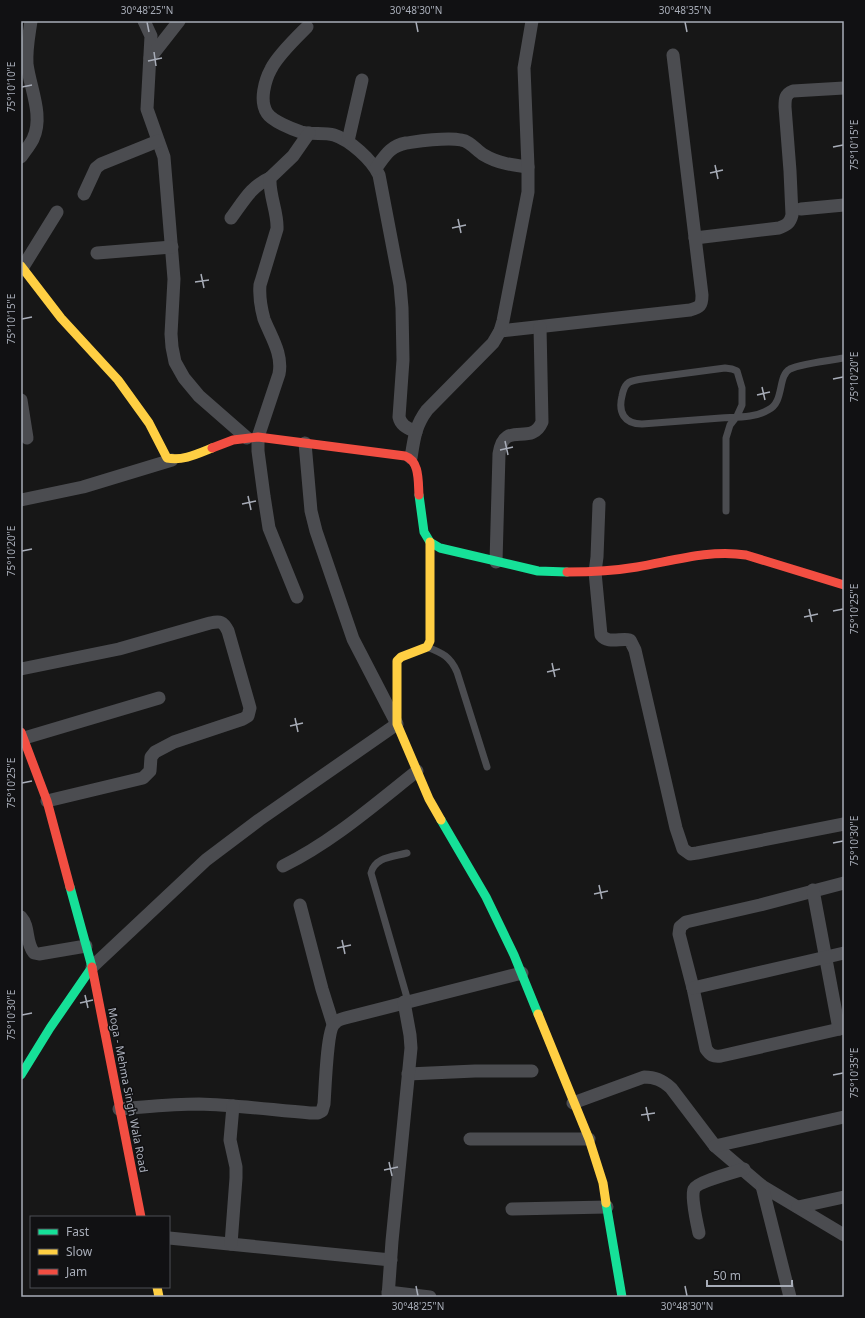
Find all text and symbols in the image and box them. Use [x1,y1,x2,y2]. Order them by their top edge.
text: 30°48'25"N [121,3,173,17]
text: 30°48'30"N [390,3,442,17]
text: 30°48'35"N [659,3,711,17]
text: 75°10'10"E [4,62,18,112]
text: 75°10'15"E [847,120,861,170]
text: 75°10'15"E [4,294,18,344]
text: 75°10'20"E [847,352,861,402]
text: 75°10'20"E [4,526,18,576]
text: 75°10'25"E [847,584,861,634]
text: 75°10'25"E [4,758,18,808]
text: 75°10'30"E [847,816,861,866]
text: 75°10'30"E [4,990,18,1040]
street label: Moga - Mehma Singh Wala Road [105,1006,152,1174]
text: 75°10'35"E [847,1048,861,1098]
legend [30,1216,170,1288]
text: Fast [66,1223,90,1240]
text: Slow [66,1243,93,1260]
scale bar [707,1262,792,1288]
text: Jam [65,1263,87,1280]
text: 50 m [713,1267,741,1284]
text: 30°48'25"N [392,1299,444,1313]
text: 30°48'30"N [661,1299,713,1313]

